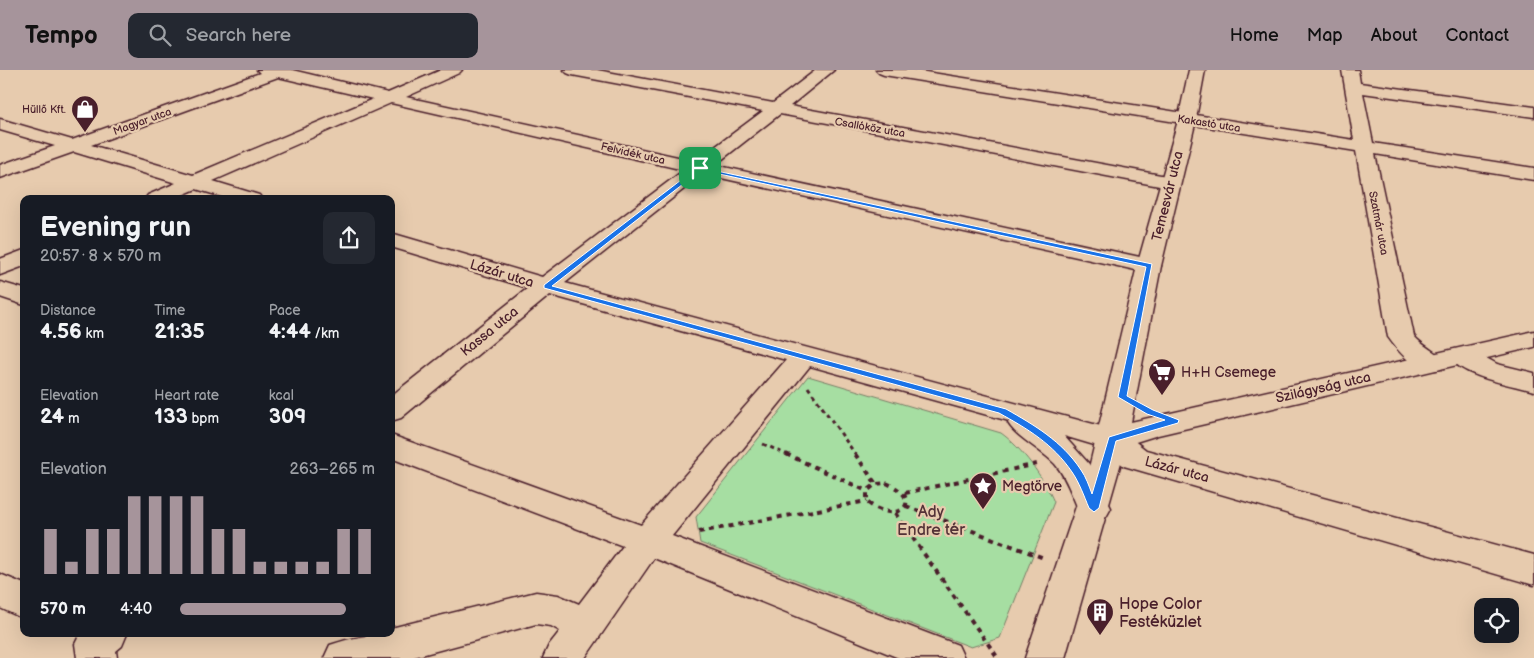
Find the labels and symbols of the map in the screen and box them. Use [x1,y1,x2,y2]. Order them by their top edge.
shop icon: Hüllő Kft. [70,94,100,133]
place label: Hüllő Kft. [22,103,66,116]
street label: Magyar utca [111,105,173,138]
street label: Kakastó utca [1176,112,1241,135]
street label: Csallóköz utca [834,115,906,140]
street label: Felvidék utca [599,140,666,167]
pin [679,147,721,189]
street label: Temesvár utca [1148,149,1187,243]
street label: Szatmár utca [1366,190,1391,256]
street label: Lázár utca [468,256,536,291]
street label: Kassa utca [457,303,522,360]
supermarket icon: H+H Csemege [1147,357,1177,396]
place label: H+H Csemege [1181,364,1276,381]
street label: Szilágyság utca [1274,368,1373,407]
street label: Lázár utca [1143,453,1211,486]
place icon: Megtörve [968,471,998,510]
place label: Megtörve [1002,478,1062,495]
park label: Ady Endre tér [897,503,965,540]
place label: Hope Color Festéküzlet [1119,595,1202,632]
building icon: Hope Color Festéküzlet [1085,597,1115,636]

